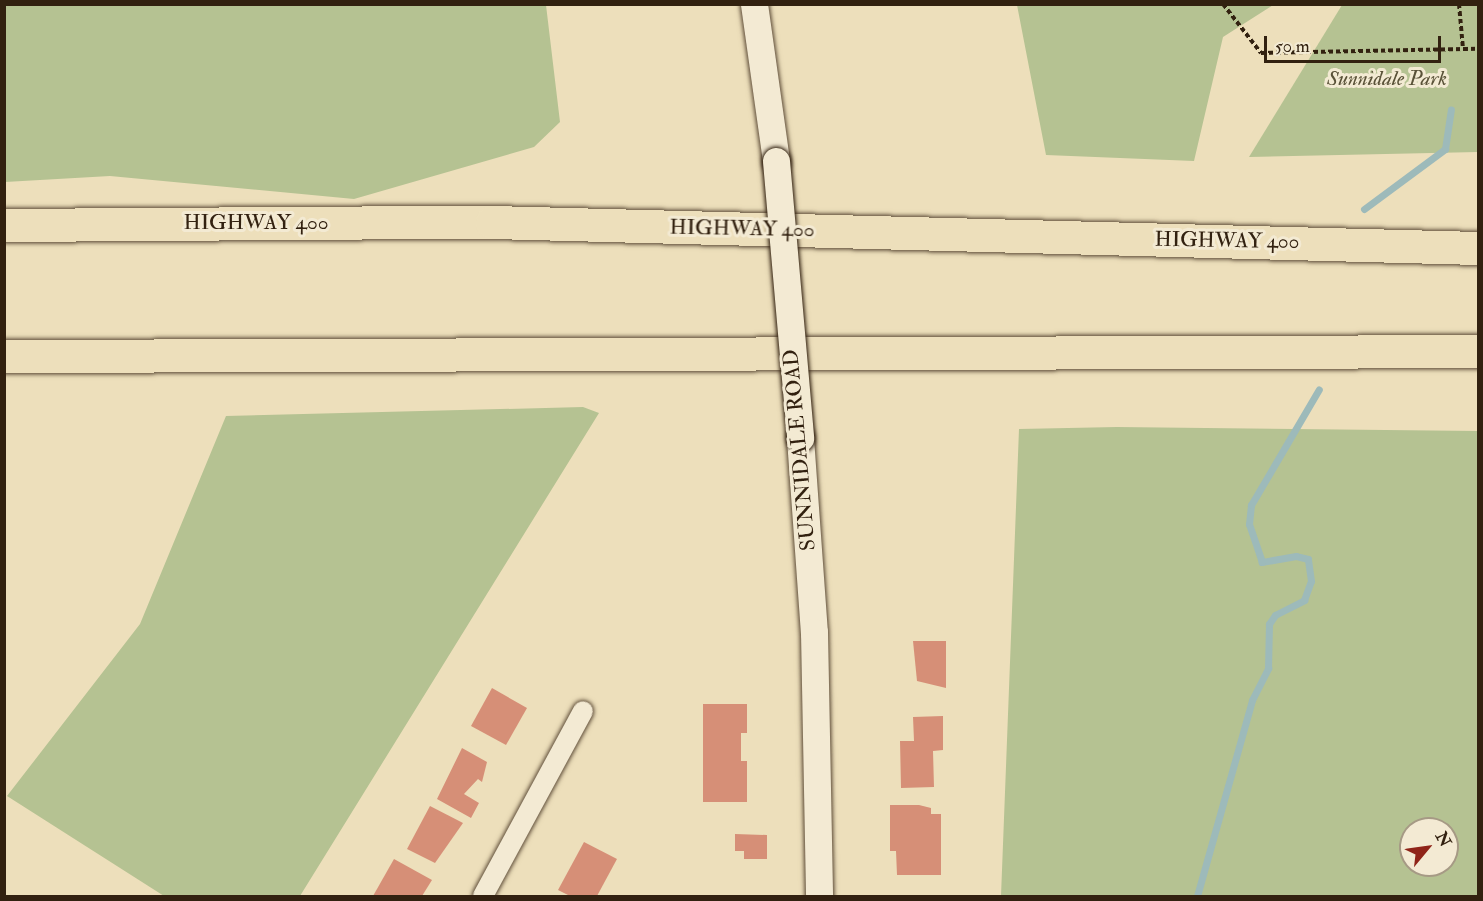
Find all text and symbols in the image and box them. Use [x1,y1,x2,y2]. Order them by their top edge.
scale bar [1267,24,1444,62]
text: 50 m [1275,35,1310,58]
park label: Sunnidale Park [1327,66,1447,92]
street label: HIGHWAY 400 [184,210,328,236]
street label: HIGHWAY 400 [669,215,815,243]
street label: HIGHWAY 400 [1154,227,1300,255]
street label: SUNNIDALE ROAD [779,348,821,552]
north arrow [1399,817,1459,877]
text: N [1431,828,1455,850]

